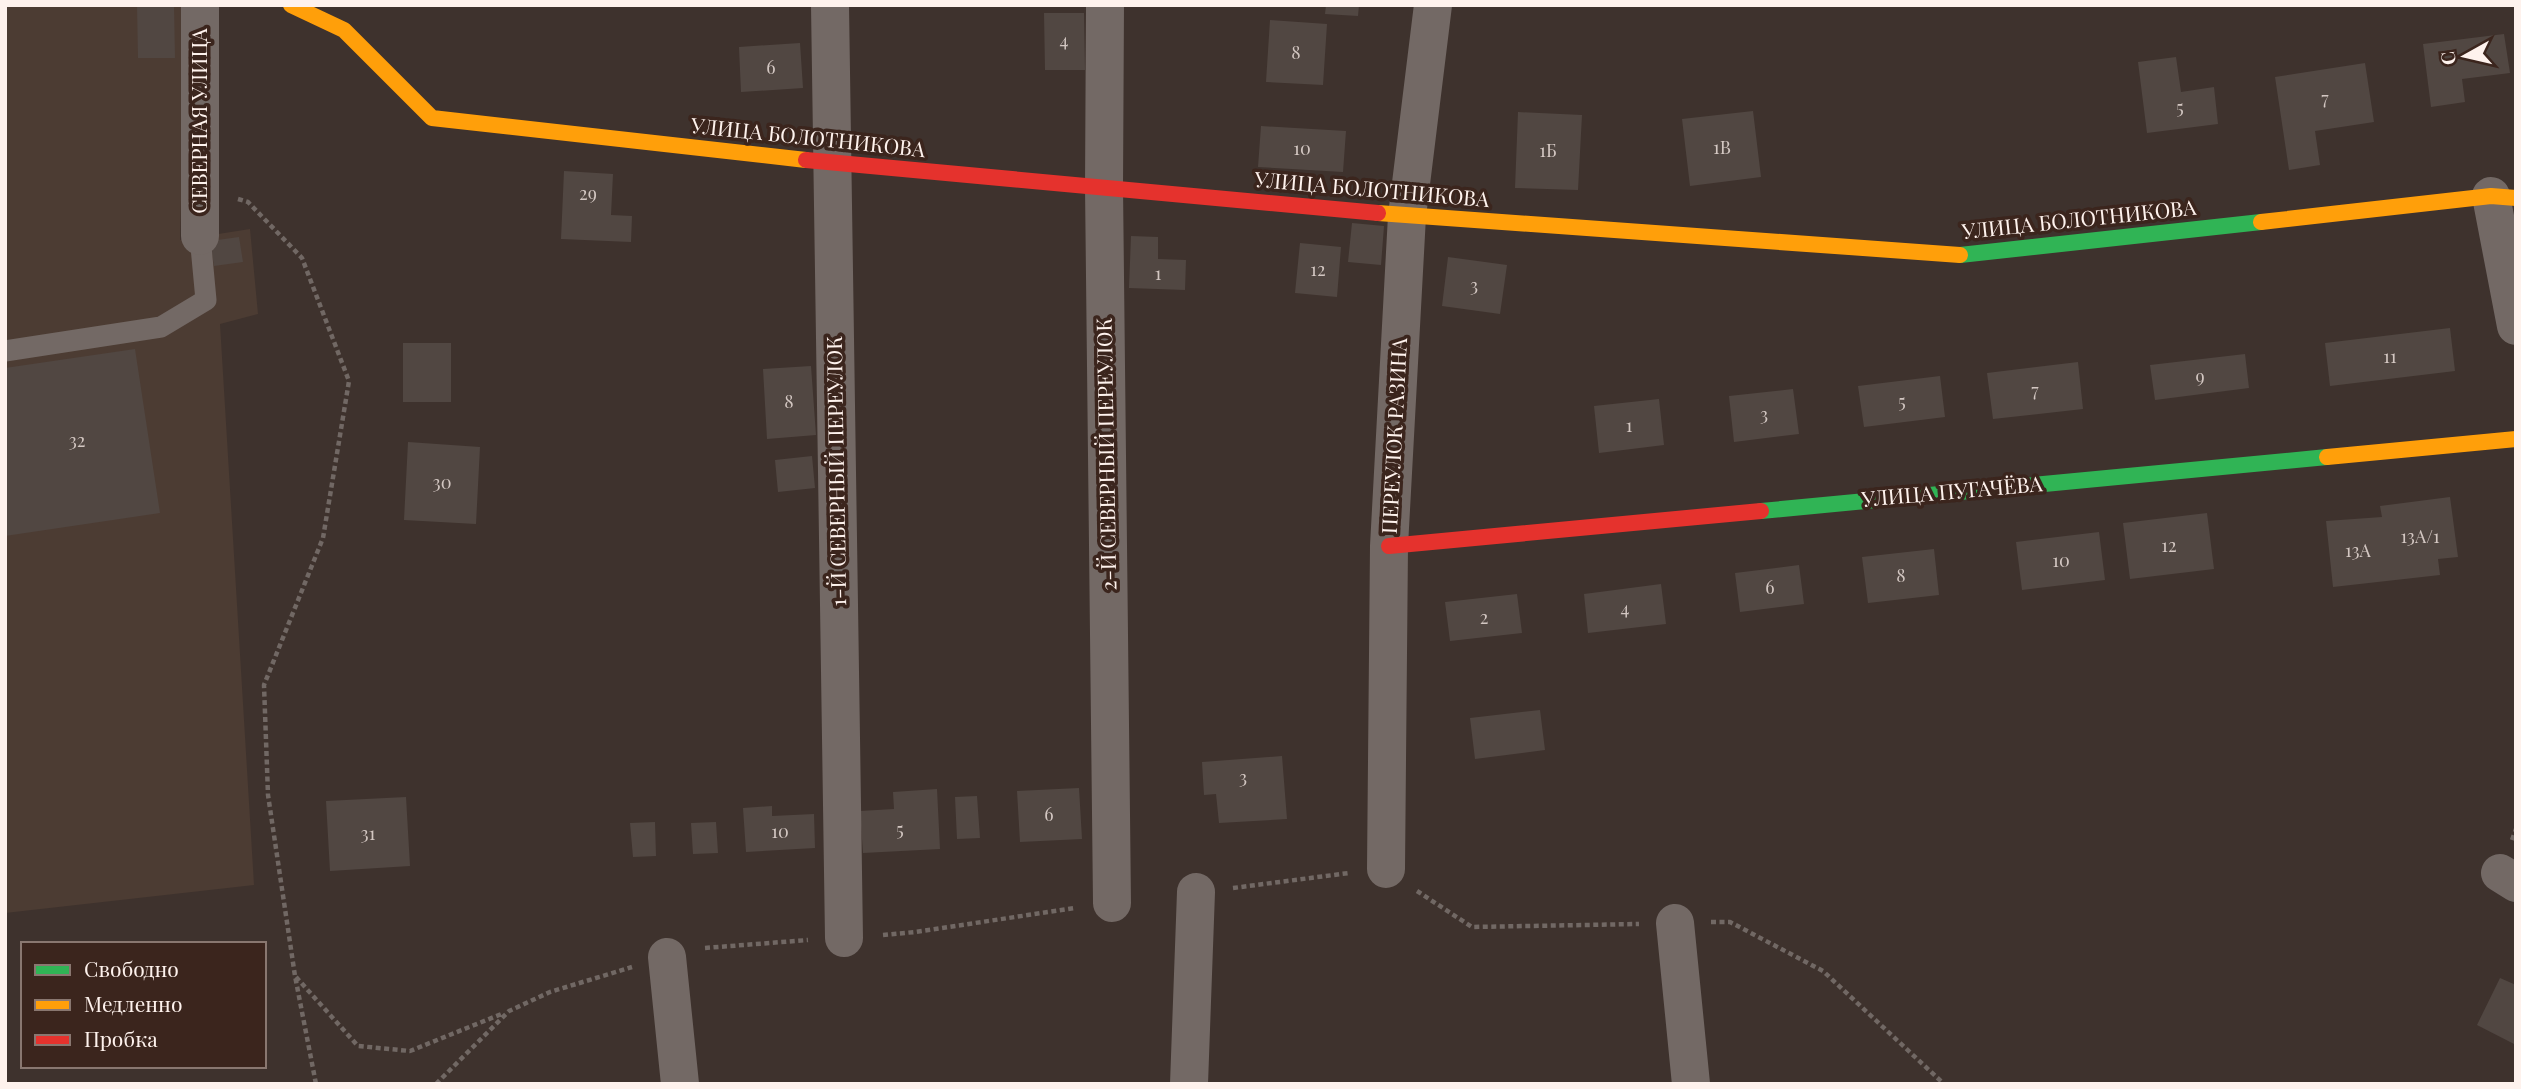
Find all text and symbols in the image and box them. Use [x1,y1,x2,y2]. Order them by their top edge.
north arrow [2430,21,2500,91]
street label: СЕВЕРНАЯ УЛИЦА [184,28,212,214]
house number: 4 [1060,28,1069,52]
house number: 8 [1291,40,1301,64]
text: С [2433,50,2461,67]
house number: 6 [766,55,776,79]
house number: 7 [2321,86,2329,110]
house number: 5 [2176,95,2184,119]
street label: УЛИЦА БОЛОТНИКОВА [689,110,928,162]
house number: 1В [1713,135,1731,159]
house number: 10 [1293,136,1311,160]
house number: 1Б [1539,138,1557,162]
street label: УЛИЦА БОЛОТНИКОВА [1253,164,1491,212]
house number: 29 [579,181,597,205]
street label: УЛИЦА БОЛОТНИКОВА [1959,192,2198,244]
house number: 12 [1310,257,1326,281]
house number: 1 [1155,261,1162,285]
house number: 3 [1470,273,1478,297]
street label: 2-Й СЕВЕРНЫЙ ПЕРЕУЛОК [1089,317,1121,591]
street label: 1-Й СЕВЕРНЫЙ ПЕРЕУЛОК [819,335,851,607]
street label: ПЕРЕУЛОК РАЗИНА [1374,336,1412,535]
house number: 11 [2383,344,2397,368]
house number: 9 [2195,364,2205,388]
house number: 7 [2031,378,2039,402]
house number: 8 [784,389,794,413]
house number: 5 [1898,389,1906,413]
house number: 3 [1760,402,1768,426]
house number: 1 [1626,413,1633,437]
house number: 32 [69,428,85,452]
street label: УЛИЦА ПУГАЧЁВА [1859,468,2044,512]
house number: 30 [433,470,451,494]
house number: 13А/1 [2400,524,2440,548]
house number: 12 [2161,533,2177,557]
house number: 13А [2345,538,2372,562]
house number: 10 [2052,548,2070,572]
house number: 8 [1896,563,1906,587]
house number: 6 [1765,575,1775,599]
house number: 4 [1621,596,1630,620]
house number: 2 [1480,605,1488,629]
house number: 3 [1239,765,1247,789]
house number: 6 [1044,802,1054,826]
house number: 5 [896,817,904,841]
house number: 10 [771,819,789,843]
house number: 31 [361,821,376,845]
legend [21,942,266,1068]
text: Свободно [84,954,179,982]
text: Медленно [84,989,182,1017]
text: Пробка [84,1024,158,1052]

